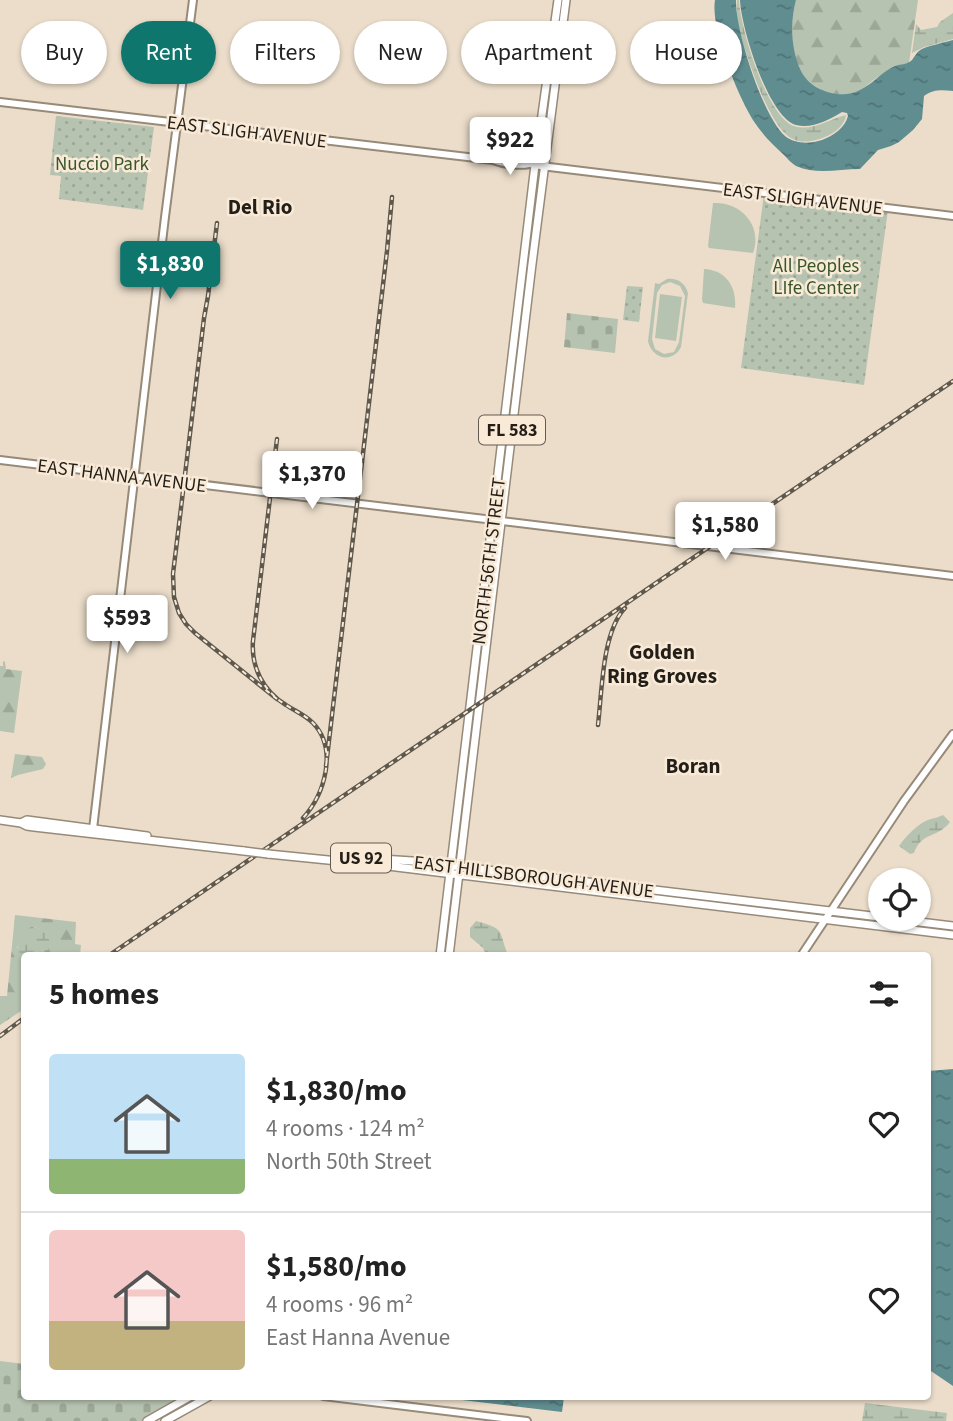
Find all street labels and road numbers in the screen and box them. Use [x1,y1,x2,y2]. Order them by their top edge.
street label: EAST SLIGH AVENUE [165,109,328,156]
street label: EAST SLIGH AVENUE [721,176,884,223]
road number: FL 583 [479,416,545,444]
street label: EAST HANNA AVENUE [36,453,208,500]
street label: NORTH 56TH STREET [466,476,513,646]
road number: US 92 [331,844,391,872]
street label: EAST HILLSBOROUGH AVENUE [412,849,655,906]

